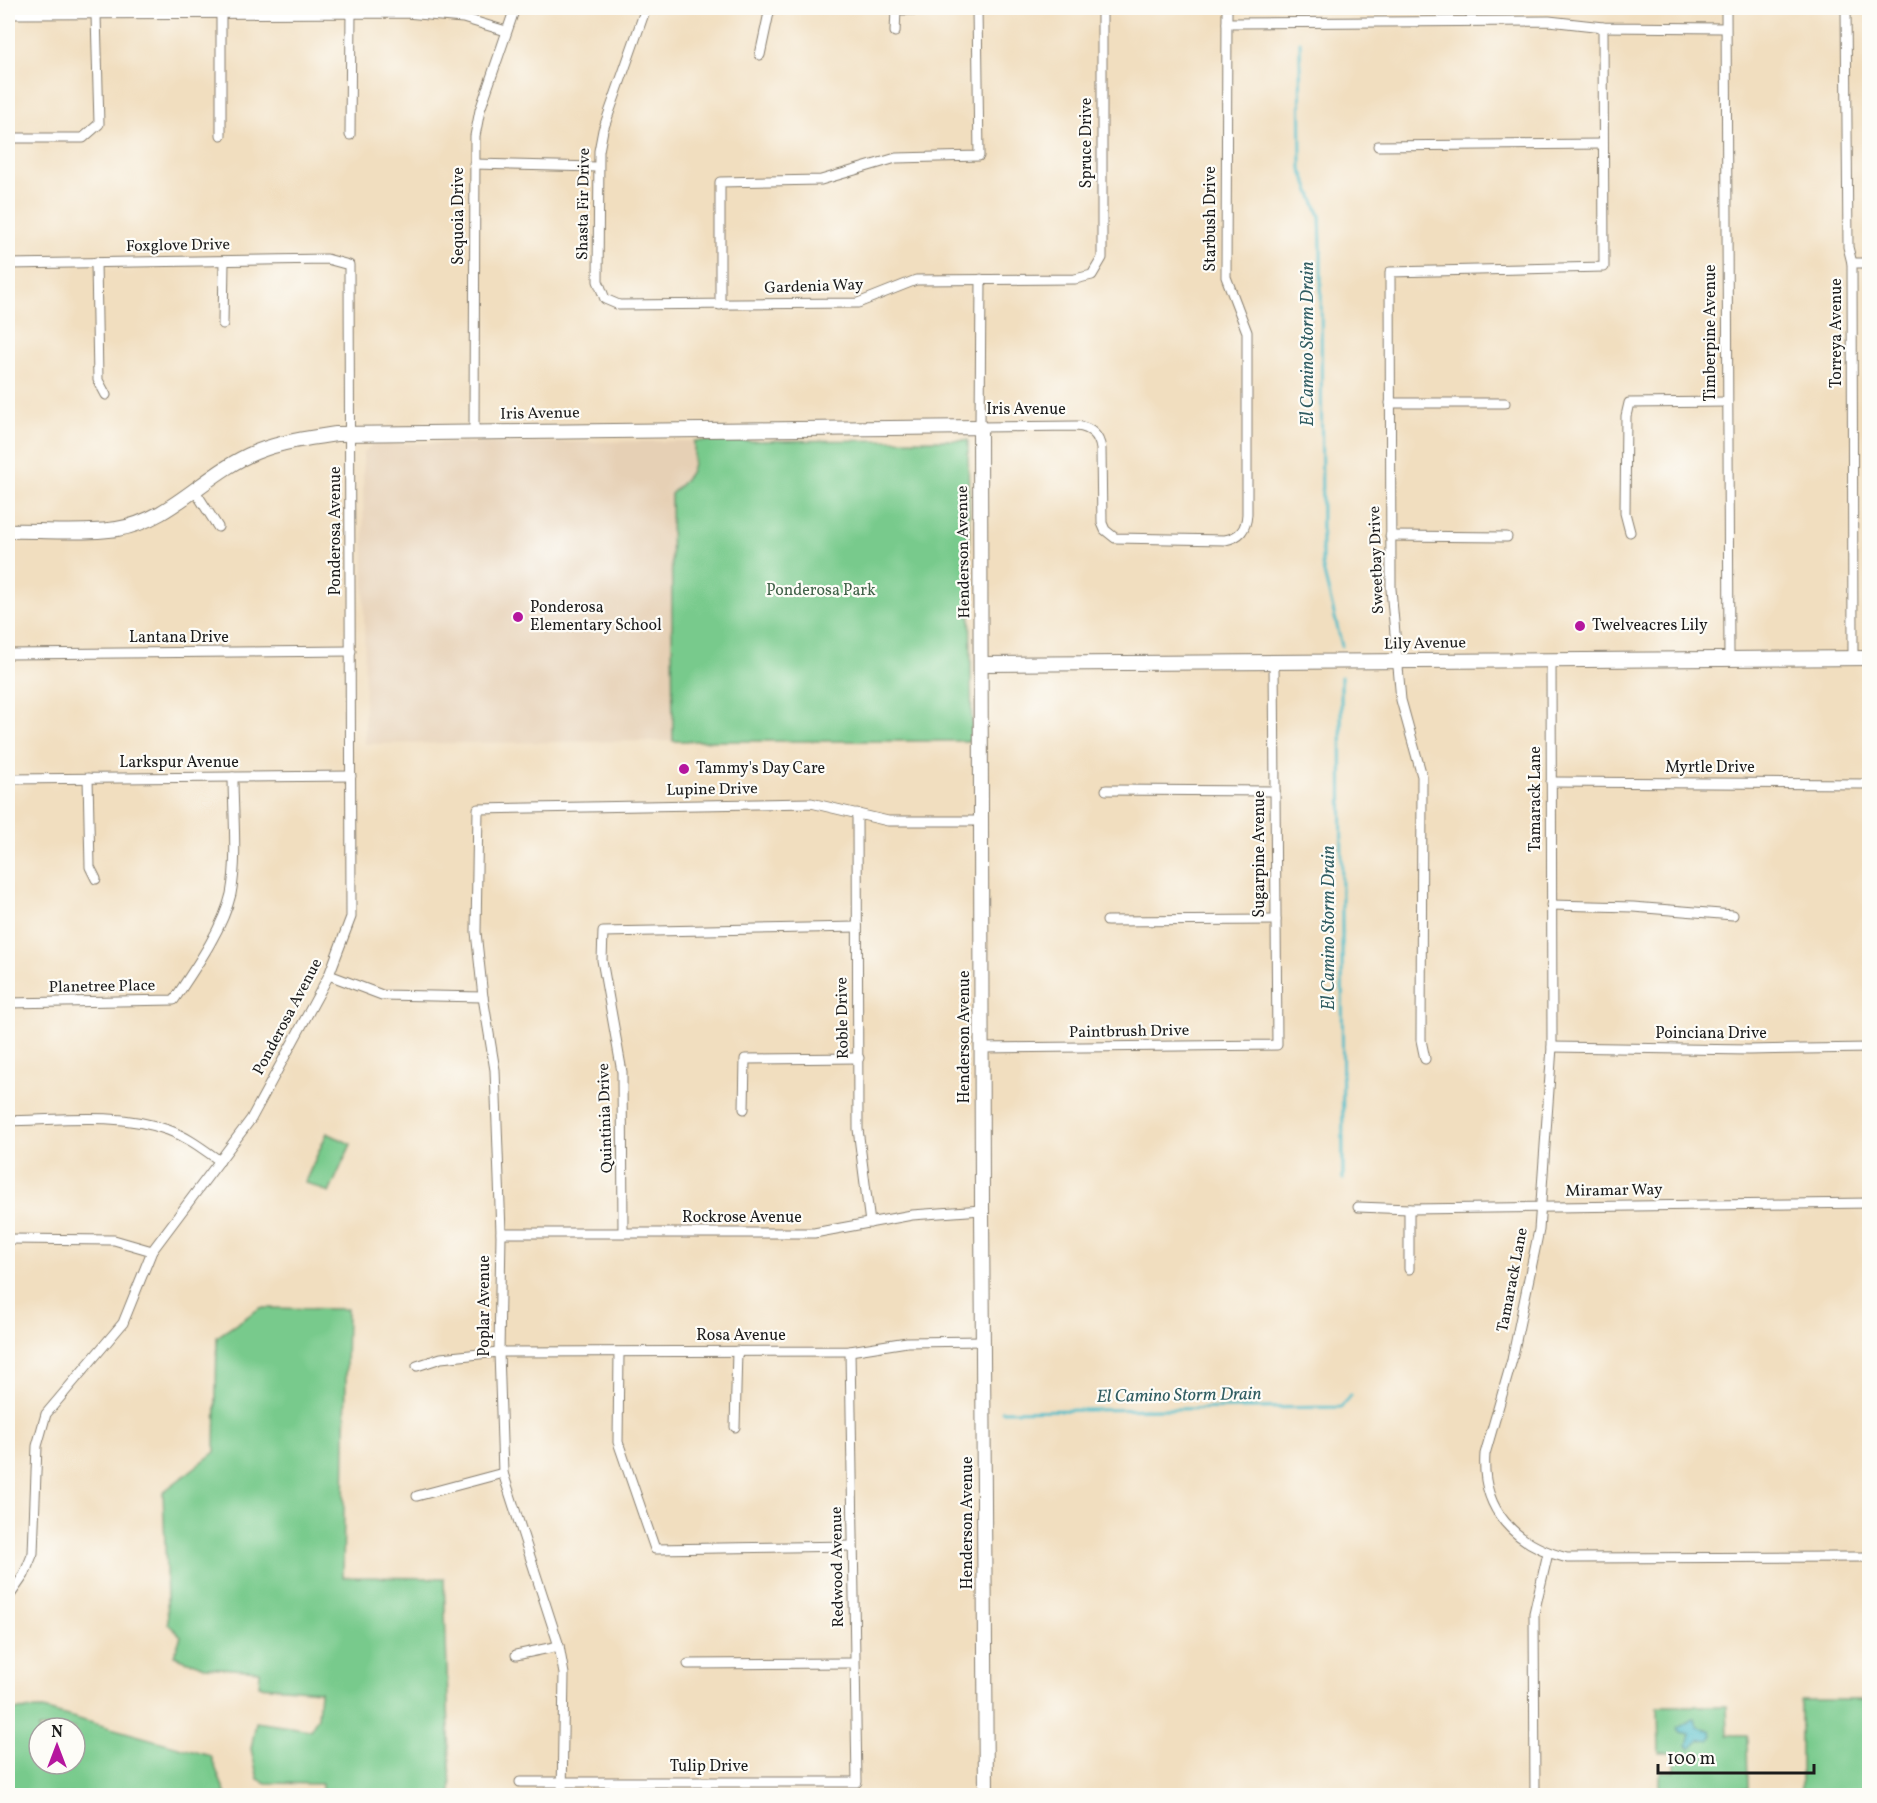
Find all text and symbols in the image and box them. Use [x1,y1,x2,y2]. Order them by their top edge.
street label: Spruce Drive [1076,98,1098,188]
street label: Shasta Fir Drive [572,148,596,260]
street label: Starbush Drive [1200,166,1222,272]
street label: Sequoia Drive [448,167,470,265]
street label: Foxglove Drive [126,234,230,258]
water label: El Camino Storm Drain [1296,261,1321,427]
street label: Timberpine Avenue [1700,264,1722,402]
street label: Gardenia Way [764,274,864,300]
street label: Torreya Avenue [1826,278,1848,388]
street label: Iris Avenue [986,399,1066,421]
street label: Iris Avenue [500,402,580,426]
street label: Ponderosa Avenue [325,466,347,596]
street label: Henderson Avenue [952,485,976,619]
street label: Sweetbay Drive [1364,505,1390,615]
park label: Ponderosa Park [766,580,876,602]
place label: Ponderosa Elementary School [530,597,662,637]
marker: Ponderosa Elementary School [511,610,525,624]
place label: Twelveacres Lily [1592,615,1708,637]
marker: Twelveacres Lily [1573,619,1587,633]
street label: Lantana Drive [129,627,229,649]
street label: Lily Avenue [1384,632,1466,656]
street label: Tamarack Lane [1525,746,1547,852]
street label: Larkspur Avenue [119,752,239,774]
street label: Myrtle Drive [1665,757,1755,779]
place label: Tammy's Day Care [696,758,825,780]
marker: Tammy's Day Care [677,762,691,776]
street label: Lupine Drive [666,778,758,802]
street label: Sugarpine Avenue [1249,790,1271,918]
water label: El Camino Storm Drain [1317,845,1342,1011]
street label: Ponderosa Avenue [248,955,328,1079]
street label: Henderson Avenue [954,971,976,1103]
street label: Planetree Place [48,975,156,999]
street label: Roble Drive [831,977,855,1059]
street label: Paintbrush Drive [1069,1020,1189,1044]
street label: Poinciana Drive [1655,1023,1767,1045]
street label: Quintinia Drive [593,1063,619,1173]
street label: Miramar Way [1565,1179,1663,1203]
street label: Rockrose Avenue [682,1207,802,1229]
street label: Tamarack Lane [1492,1226,1534,1334]
street label: Poplar Avenue [474,1255,496,1357]
street label: Rosa Avenue [696,1325,786,1347]
water label: El Camino Storm Drain [1096,1382,1262,1410]
street label: Henderson Avenue [957,1457,979,1589]
street label: Redwood Avenue [826,1506,850,1628]
north arrow [27,1716,87,1776]
text: N [51,1722,63,1744]
scale bar [1658,1737,1814,1775]
text: 100 m [1667,1747,1716,1772]
street label: Tulip Drive [670,1756,748,1778]

